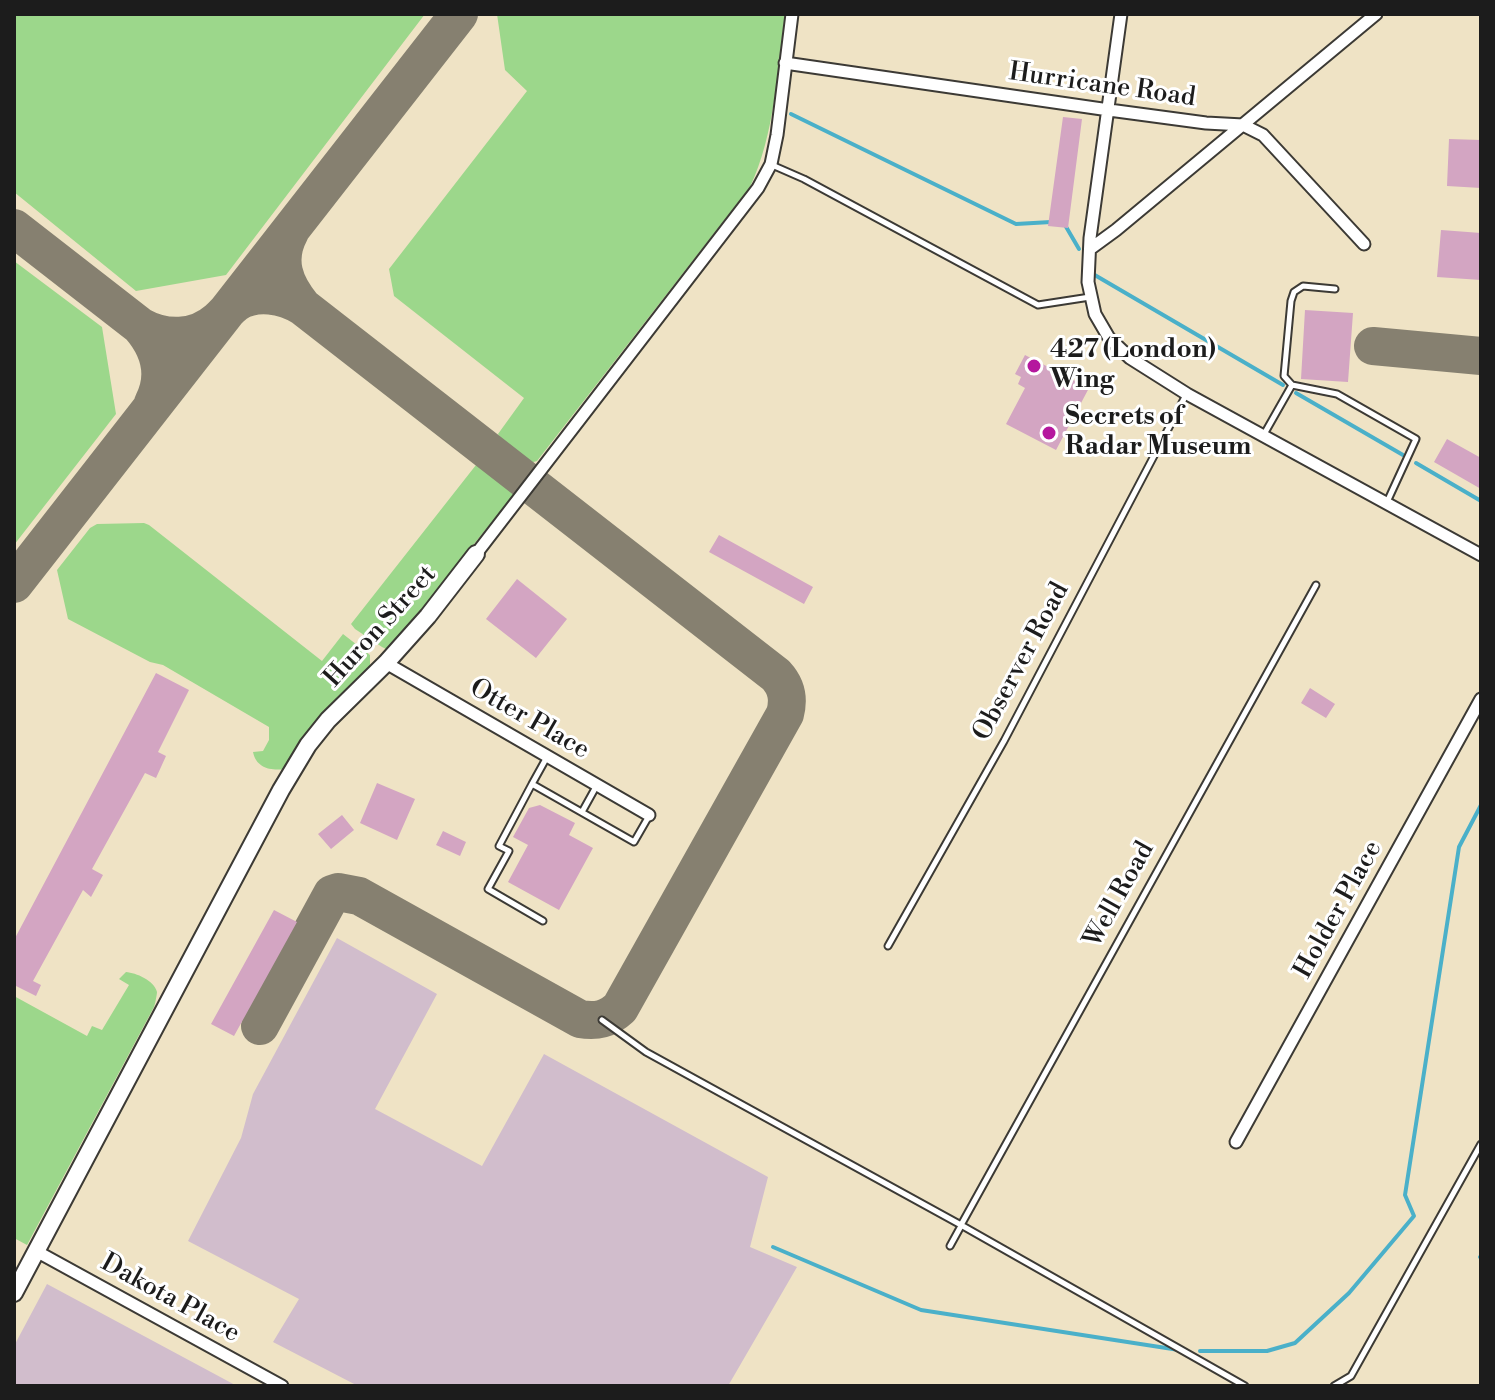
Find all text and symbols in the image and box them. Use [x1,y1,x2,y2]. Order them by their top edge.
street label: Hurricane Road [1007,57,1197,115]
place label: 427 (London) Wing [1050,335,1216,396]
marker: 427 (London) Wing [1025,357,1043,375]
place label: Secrets of Radar Museum [1065,402,1251,464]
marker: Secrets of Radar Museum [1040,424,1058,442]
street label: Huron Street [318,560,444,694]
street label: Observer Road [967,578,1077,746]
street label: Otter Place [464,673,594,767]
street label: Holder Place [1288,836,1390,984]
street label: Well Road [1078,837,1162,953]
street label: Dakota Place [95,1248,245,1350]

